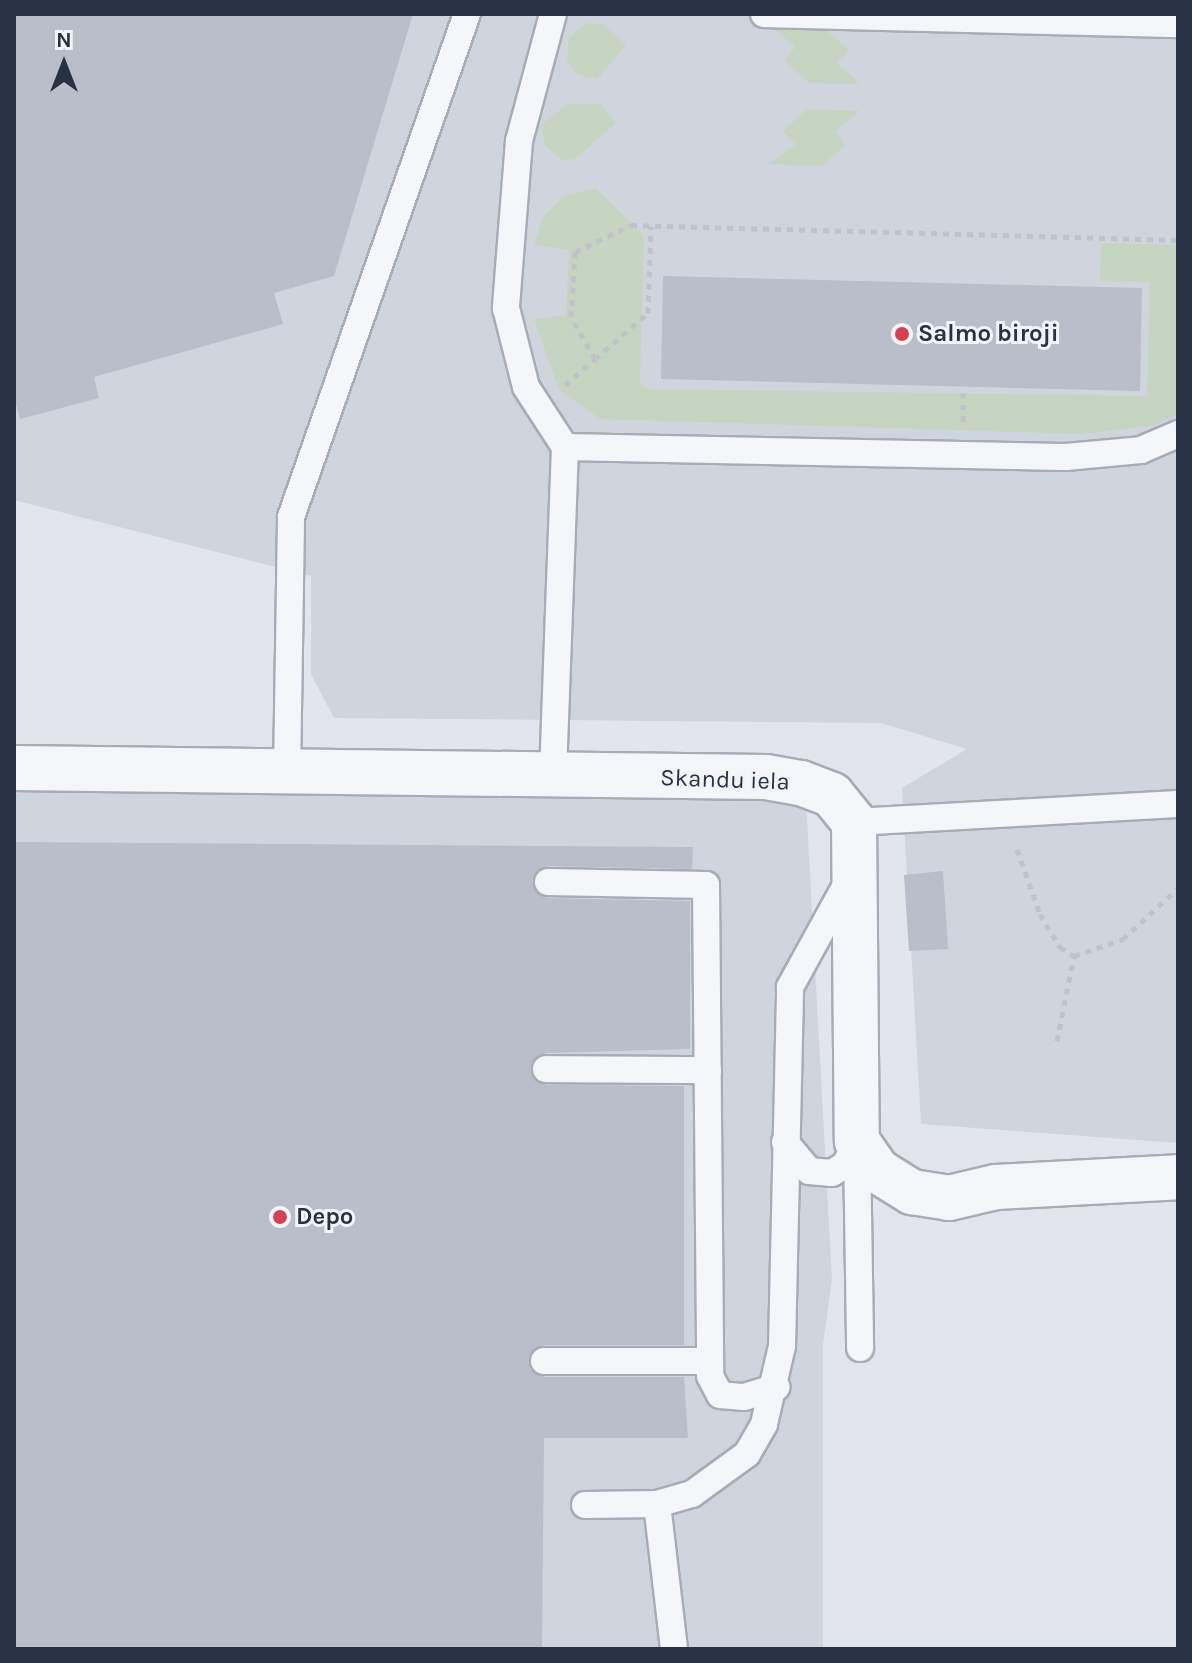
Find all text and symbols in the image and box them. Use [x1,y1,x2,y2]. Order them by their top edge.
north arrow [24,24,104,104]
text: N [56,27,72,53]
place label: Salmo biroji [918,320,1059,348]
marker: Salmo biroji [893,325,911,343]
street label: Skandu iela [660,763,790,797]
place label: Depo [296,1203,353,1231]
marker: Depo [271,1208,289,1226]

